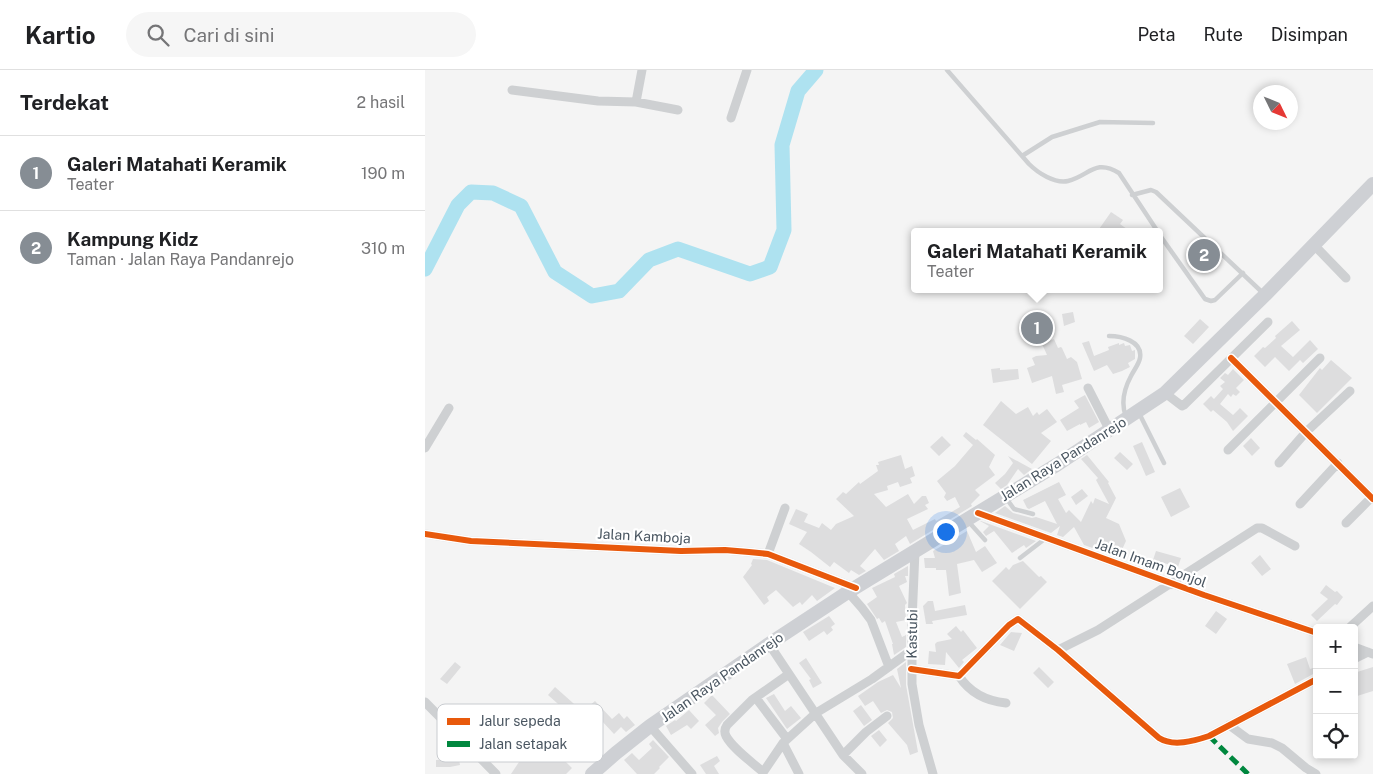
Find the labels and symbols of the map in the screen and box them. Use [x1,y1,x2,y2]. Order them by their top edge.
north arrow [1253,85,1298,130]
pin: 2 [1188,236,1220,274]
pin: 1 [1021,309,1053,347]
street label: Jalan Raya Pandanrejo [997,414,1129,504]
your location [933,519,959,545]
street label: Jalan Kamboja [597,526,691,546]
street label: Jalan Imam Bonjol [1093,535,1209,591]
street label: Kastubi [904,609,920,659]
street label: Jalan Raya Pandanrejo [658,629,786,725]
legend [437,704,603,762]
text: Jalur sepeda [479,713,561,729]
text: Jalan setapak [479,736,567,752]

